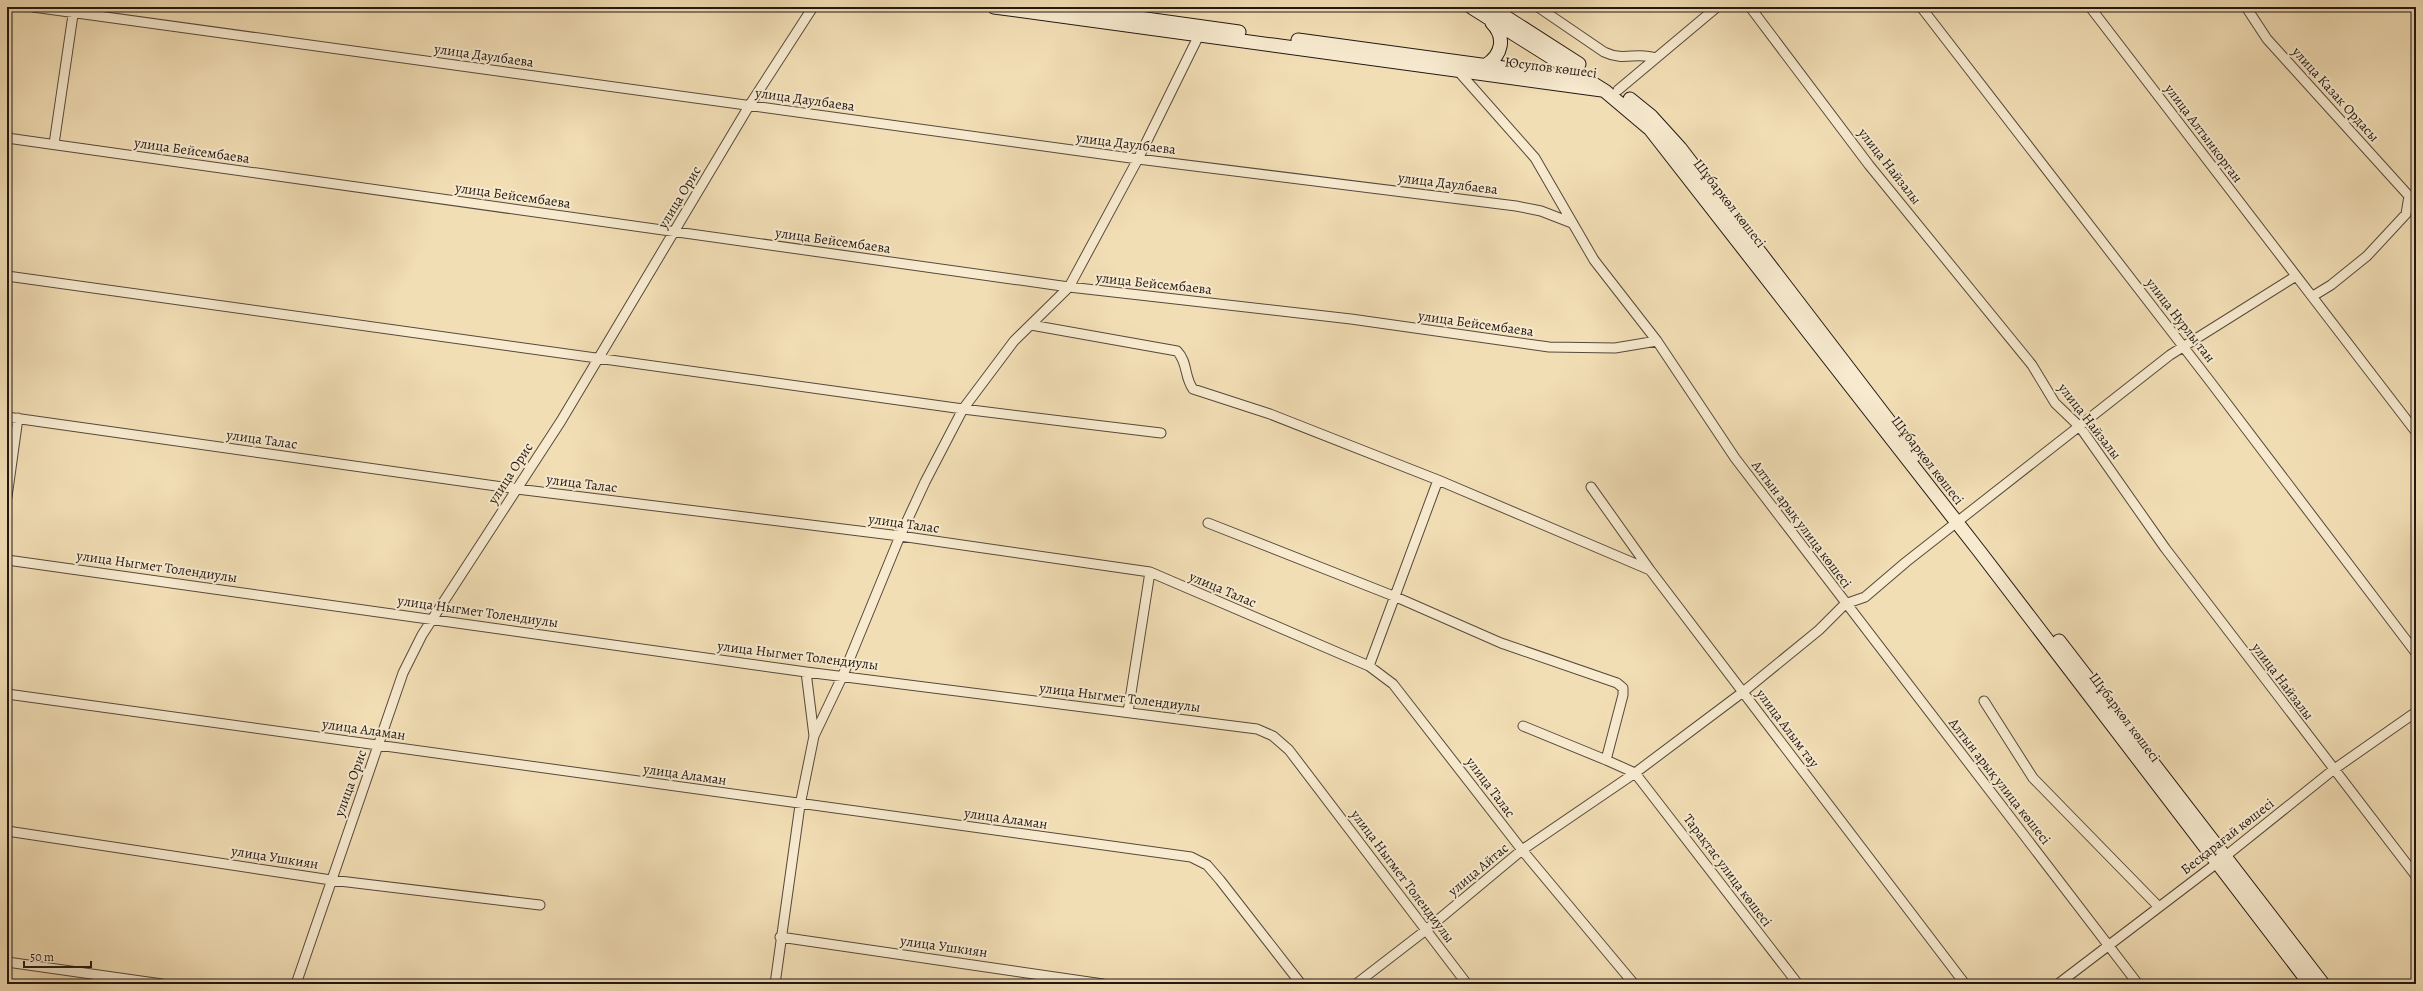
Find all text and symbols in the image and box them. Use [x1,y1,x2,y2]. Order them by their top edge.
street label: улица Даулбаева [432,39,535,72]
street label: улица Казак Ордасы [2287,42,2384,146]
street label: Юсупов көшесі [1504,52,1598,83]
street label: улица Алтынкорган [2160,79,2247,187]
street label: улица Даулбаева [753,83,856,116]
street label: улица Найзалы [1853,123,1925,208]
street label: улица Даулбаева [1074,128,1177,159]
street label: улица Бейсембаева [132,133,251,168]
street label: Шұбаркөл көшесі [1689,155,1770,252]
street label: улица Орис [653,162,706,233]
street label: улица Даулбаева [1396,168,1499,199]
street label: улица Бейсембаева [453,178,572,213]
street label: улица Бейсембаева [773,223,892,258]
street label: улица Бейсембаева [1094,268,1213,299]
street label: улица Нурлы тан [2141,273,2220,366]
street label: улица Бейсембаева [1416,306,1535,341]
street label: улица Найзалы [2053,378,2125,463]
street label: Шұбаркөл көшесі [1887,412,1968,509]
street label: улица Талас [224,425,299,454]
street label: улица Орис [483,439,537,509]
street label: Алтын арық улица көшесі [1747,456,1856,592]
street label: улица Талас [544,470,619,497]
street label: улица Талас [866,509,941,538]
street label: улица Ныгмет Толендиулы [74,546,238,587]
street label: улица Талас [1185,566,1259,612]
street label: улица Ныгмет Толендиулы [395,591,559,632]
street label: улица Ныгмет Толендиулы [715,636,879,675]
street label: улица Найзалы [2247,638,2318,724]
street label: Шұбаркөл көшесі [2085,669,2165,766]
street label: улица Ныгмет Толендиулы [1037,678,1201,717]
street label: улица Алым тау [1751,684,1824,772]
street label: Алтын арық улица көшесі [1944,713,2055,848]
street label: улица Аламан [320,714,407,745]
street label: улица Орис [329,747,371,820]
street label: улица Талас [1461,752,1520,822]
street label: улица Аламан [641,759,728,790]
street label: Бесқарағай көшесі [2177,794,2278,879]
street label: улица Аламан [962,803,1049,834]
street label: улица Ныгмет Толендиулы [1346,805,1459,947]
street label: Тарақтас улица көшесі [1679,810,1776,931]
street label: улица Айтас [1443,839,1513,901]
street label: улица Ушкиян [229,841,320,874]
street label: улица Ушкиян [898,931,989,962]
scale bar [24,943,91,969]
text: 50 m [30,949,54,965]

